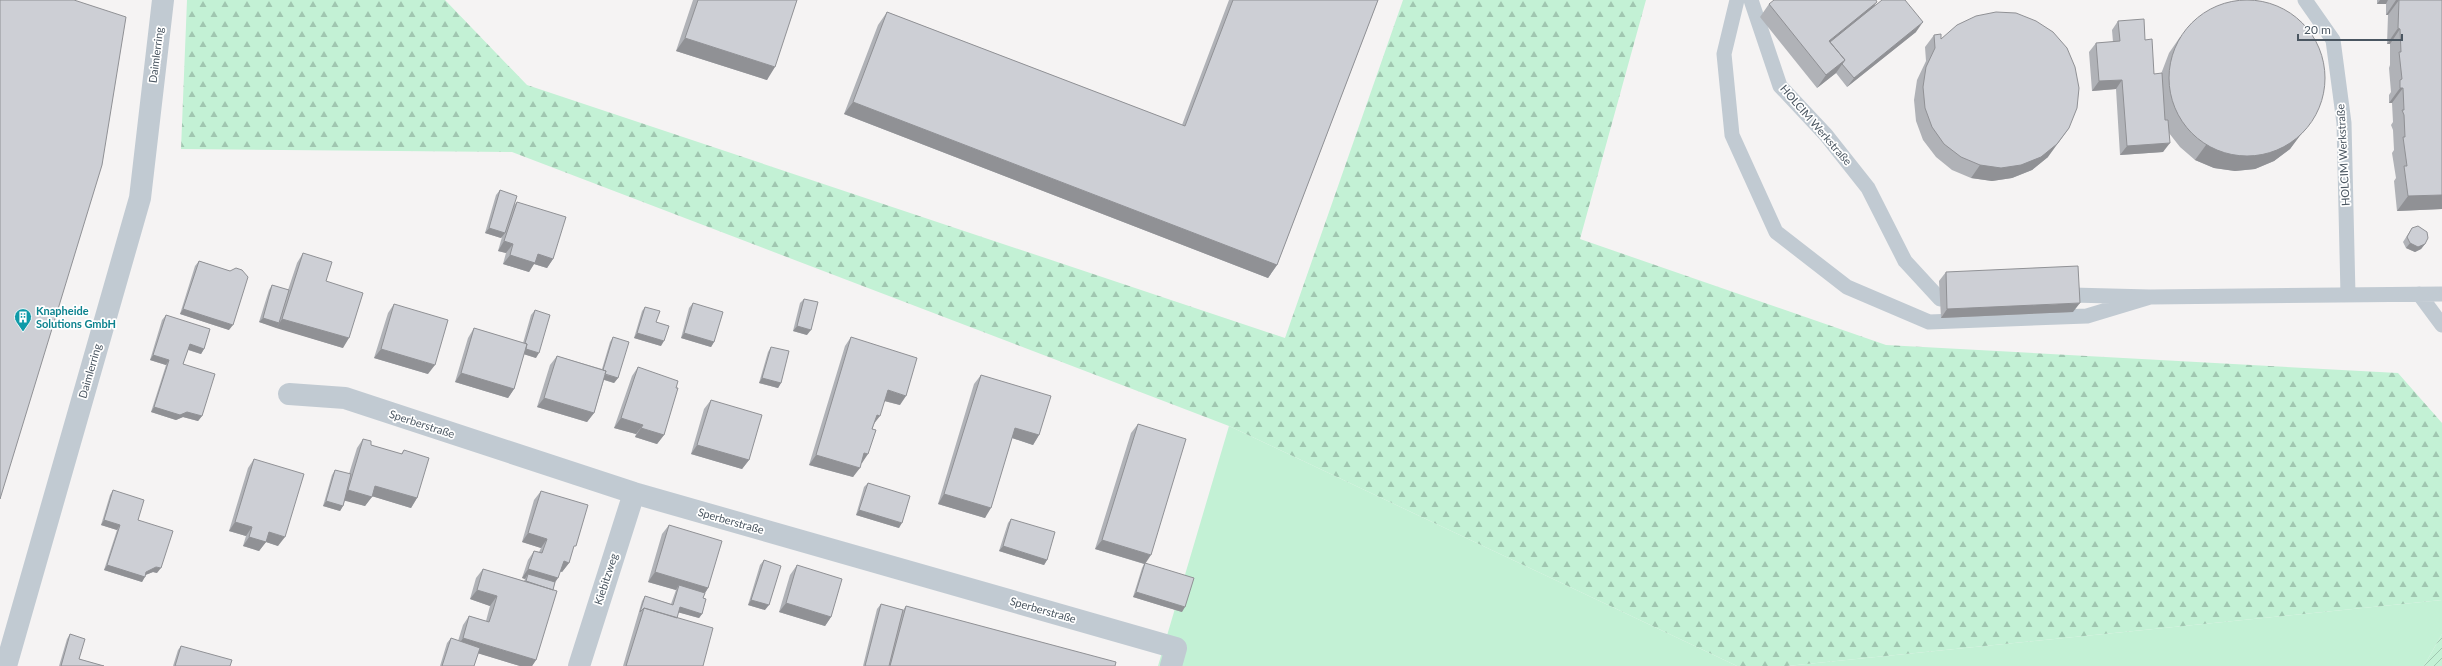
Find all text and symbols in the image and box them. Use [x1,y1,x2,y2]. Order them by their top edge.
scale bar [2298,16,2402,42]
text: 20 m [2304,22,2331,37]
street label: Daimlerring [146,26,165,84]
street label: HOLCIM Werkstraße [1778,82,1855,168]
street label: HOLCIM Werkstraße [2333,103,2352,206]
place label: Knapheide Solutions GmbH [36,304,116,330]
building icon: Knapheide Solutions GmbH [13,307,33,332]
street label: Daimlerring [76,342,104,400]
street label: Sperberstraße [388,407,457,440]
street label: Sperberstraße [697,505,766,536]
street label: Kiebitzweg [591,551,620,606]
street label: Sperberstraße [1009,594,1078,625]

